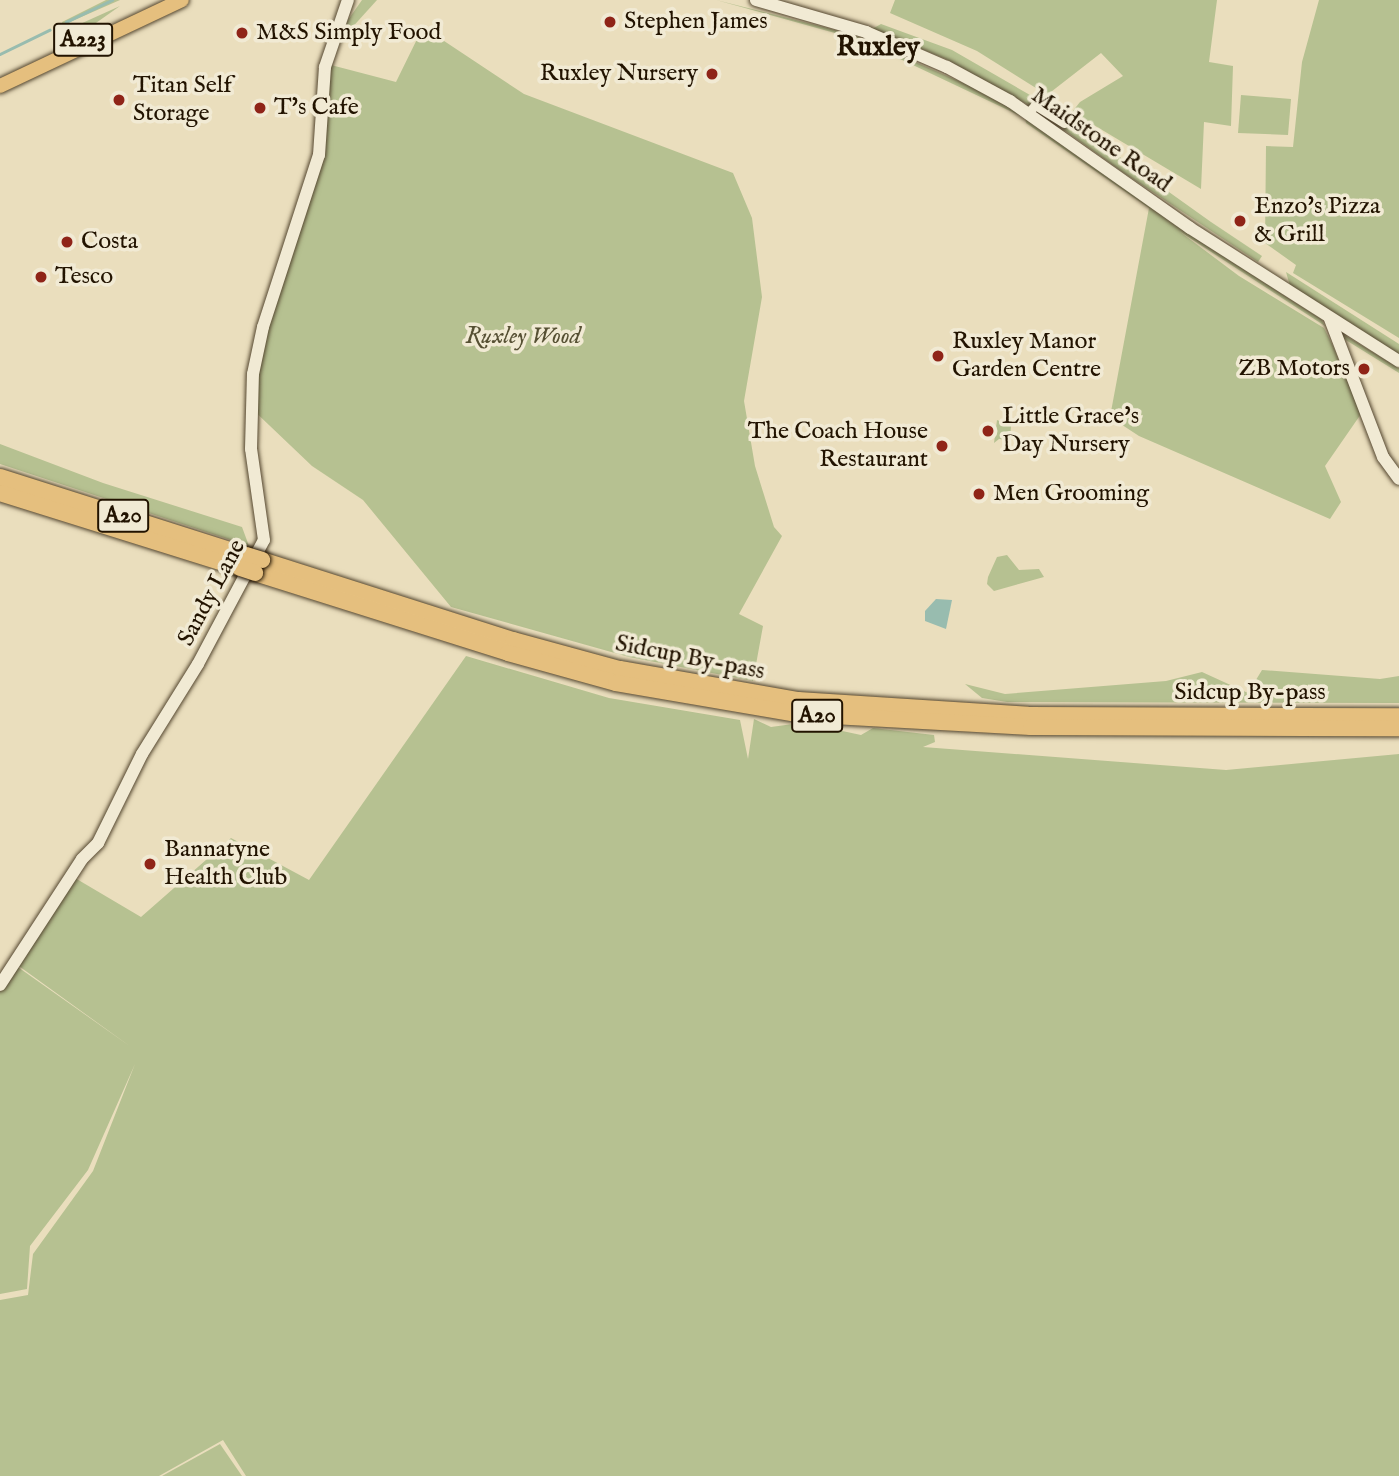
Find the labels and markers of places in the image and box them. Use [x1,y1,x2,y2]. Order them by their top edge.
place label: Stephen James [624,8,768,36]
marker: Stephen James [602,14,618,30]
place label: M&S Simply Food [256,19,441,47]
marker: M&S Simply Food [234,25,250,41]
place label: Ruxley Nursery [540,60,698,88]
marker: Ruxley Nursery [704,66,720,82]
place label: Titan Self Storage [133,72,232,128]
marker: Titan Self Storage [111,92,127,108]
place label: T's Cafe [274,94,359,122]
marker: T's Cafe [252,100,268,116]
place label: Enzo's Pizza & Grill [1254,193,1380,249]
marker: Enzo's Pizza & Grill [1232,213,1248,229]
place label: Costa [81,228,138,256]
marker: Costa [59,234,75,250]
place label: Tesco [55,263,113,291]
marker: Tesco [33,269,49,285]
place label: Ruxley Manor Garden Centre [952,328,1101,384]
marker: Ruxley Manor Garden Centre [930,348,946,364]
place label: ZB Motors [1239,355,1350,383]
marker: ZB Motors [1356,361,1372,377]
place label: Little Grace's Day Nursery [1002,403,1139,459]
place label: The Coach House Restaurant [748,418,928,474]
marker: Little Grace's Day Nursery [980,423,996,439]
marker: The Coach House Restaurant [934,438,950,454]
place label: Men Grooming [993,480,1149,508]
marker: Men Grooming [971,486,987,502]
place label: Bannatyne Health Club [164,836,287,892]
marker: Bannatyne Health Club [142,856,158,872]

